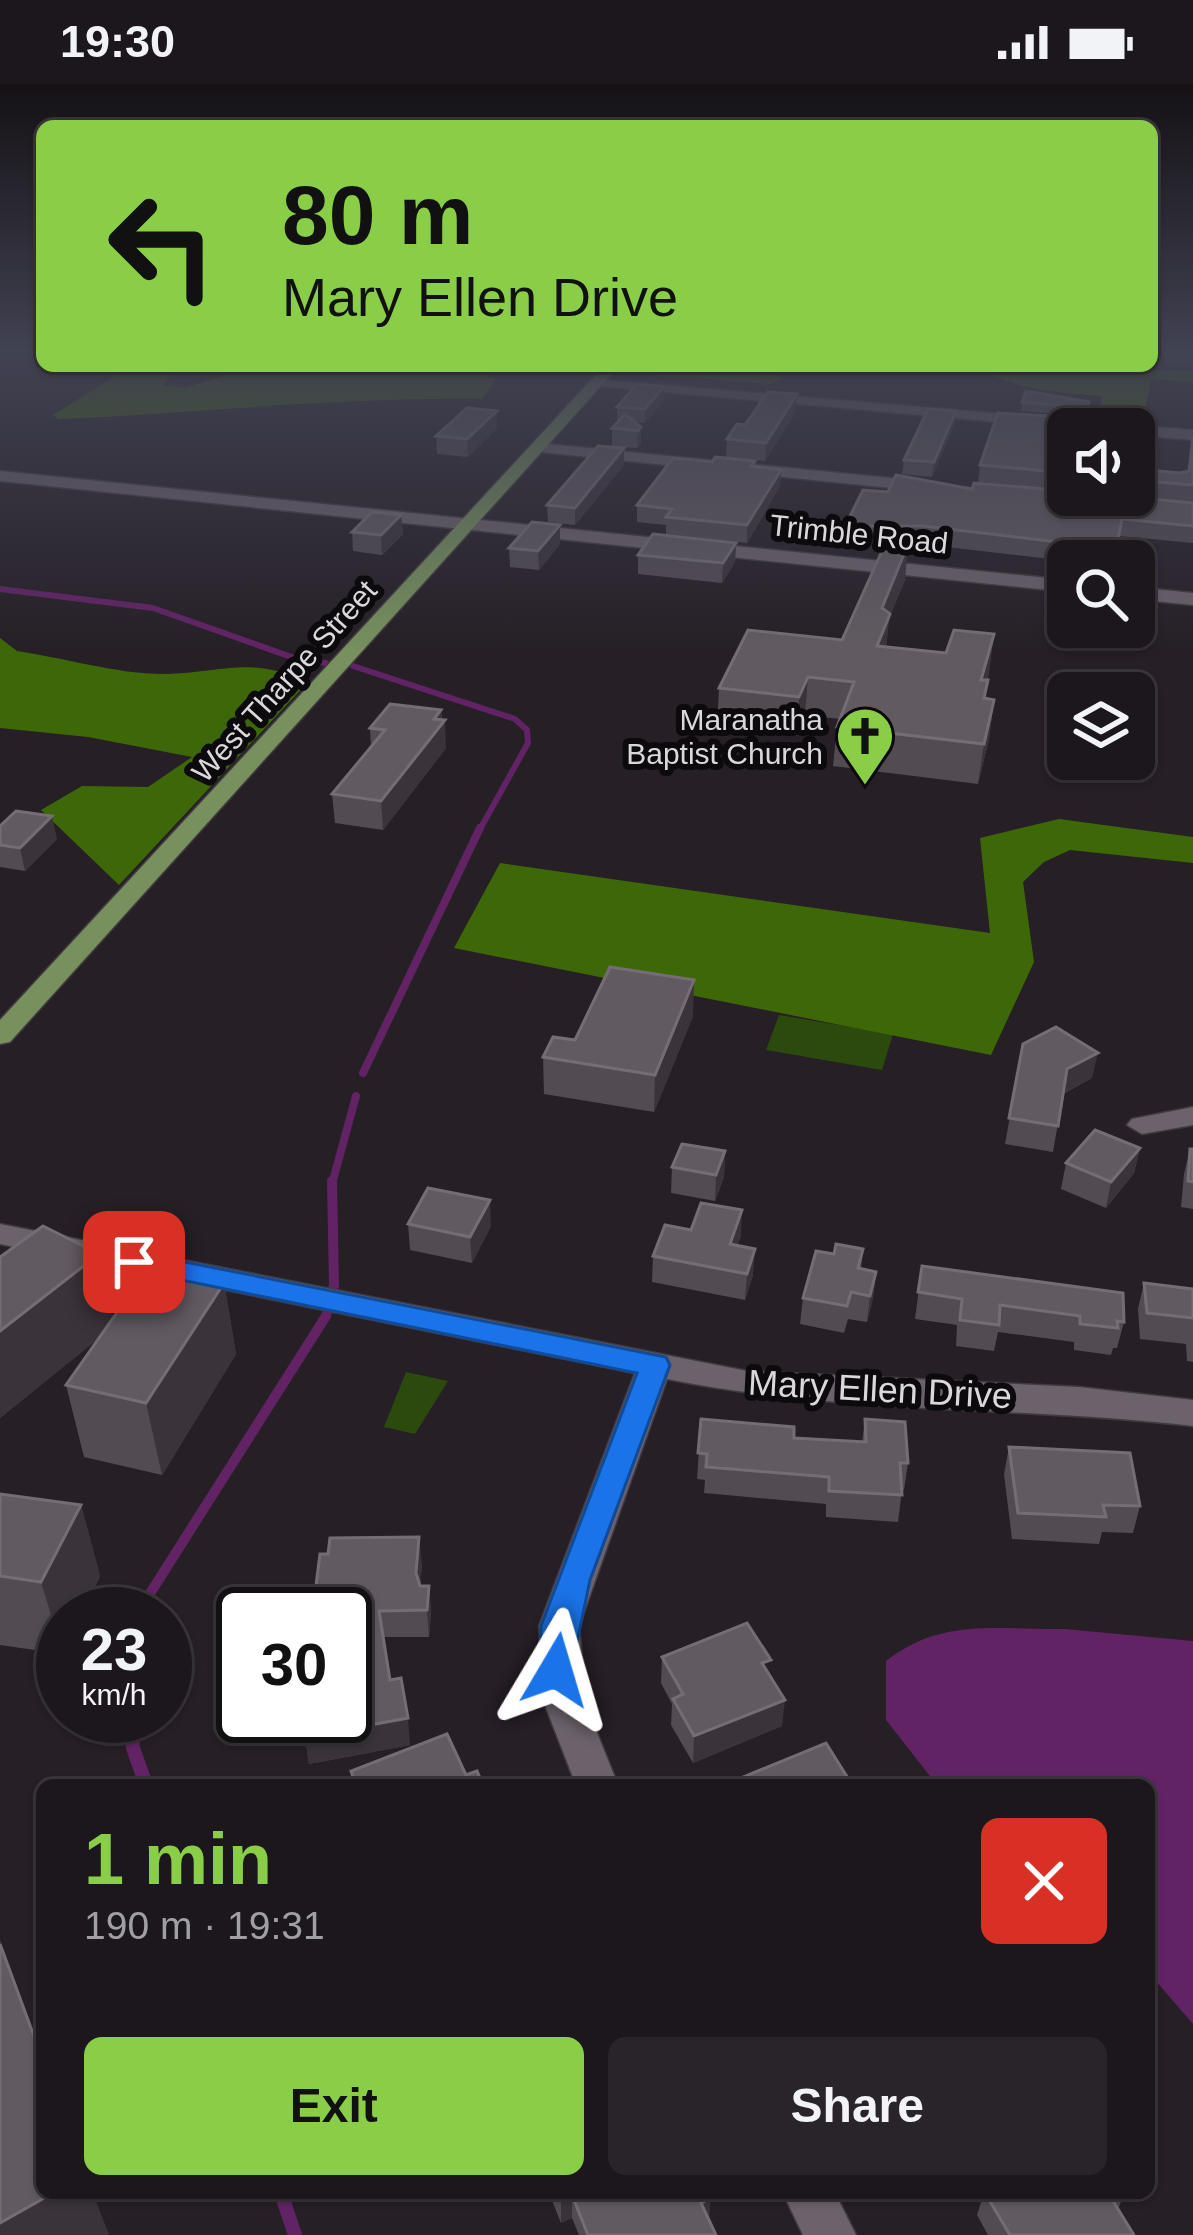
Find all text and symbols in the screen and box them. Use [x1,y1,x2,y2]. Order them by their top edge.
text: 19:30 [60,16,175,67]
icon: left [84,168,240,324]
text: 80 m [282,168,473,262]
text: Mary Ellen Drive [282,267,678,327]
map controls [1047,408,1155,780]
button: sound [1047,408,1155,516]
street label: Trimble Road [768,508,950,560]
button: search [1047,540,1155,648]
street label: West Tharpe Street [185,573,383,788]
button: layers [1047,672,1155,780]
place label: Maranatha Baptist Church [626,703,823,770]
church icon: Maranatha Baptist Church [834,705,896,787]
pin [83,1211,185,1313]
icon: arrive [101,1229,167,1295]
street label: Mary Ellen Drive [747,1362,1013,1416]
speed limit sign: 30 [216,1587,372,1743]
position arrow [493,1607,619,1733]
text: 23 [81,1616,147,1683]
text: km/h [81,1678,147,1711]
button: close [981,1818,1107,1944]
text: 1 min [84,1819,272,1899]
text: 190 m · 19:31 [84,1904,325,1947]
button: Exit [84,2037,584,2175]
button: Share [608,2037,1107,2175]

